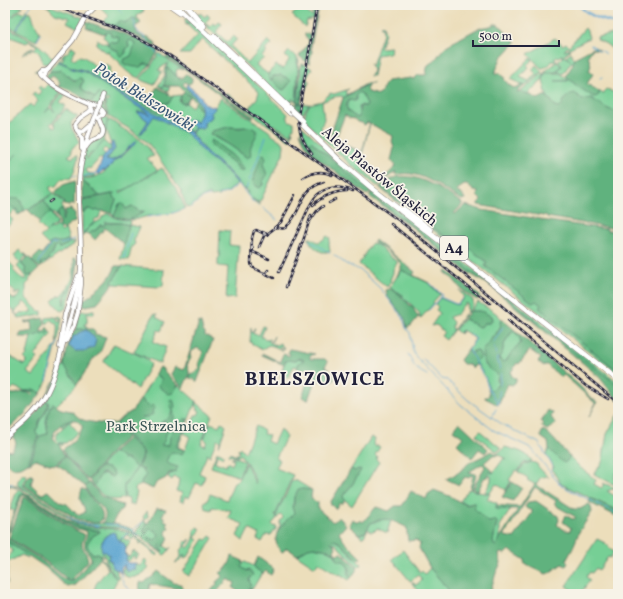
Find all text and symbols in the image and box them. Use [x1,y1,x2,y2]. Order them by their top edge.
scale bar [473,22,559,48]
text: 500 m [479,29,513,45]
water label: Potok Bielszowicki [90,58,199,138]
street label: Aleja Piastów Śląskich [316,122,442,232]
road number: A4 [440,236,468,260]
district label: BIELSZOWICE [245,367,385,393]
park label: Park Strzelnica [106,417,206,438]

